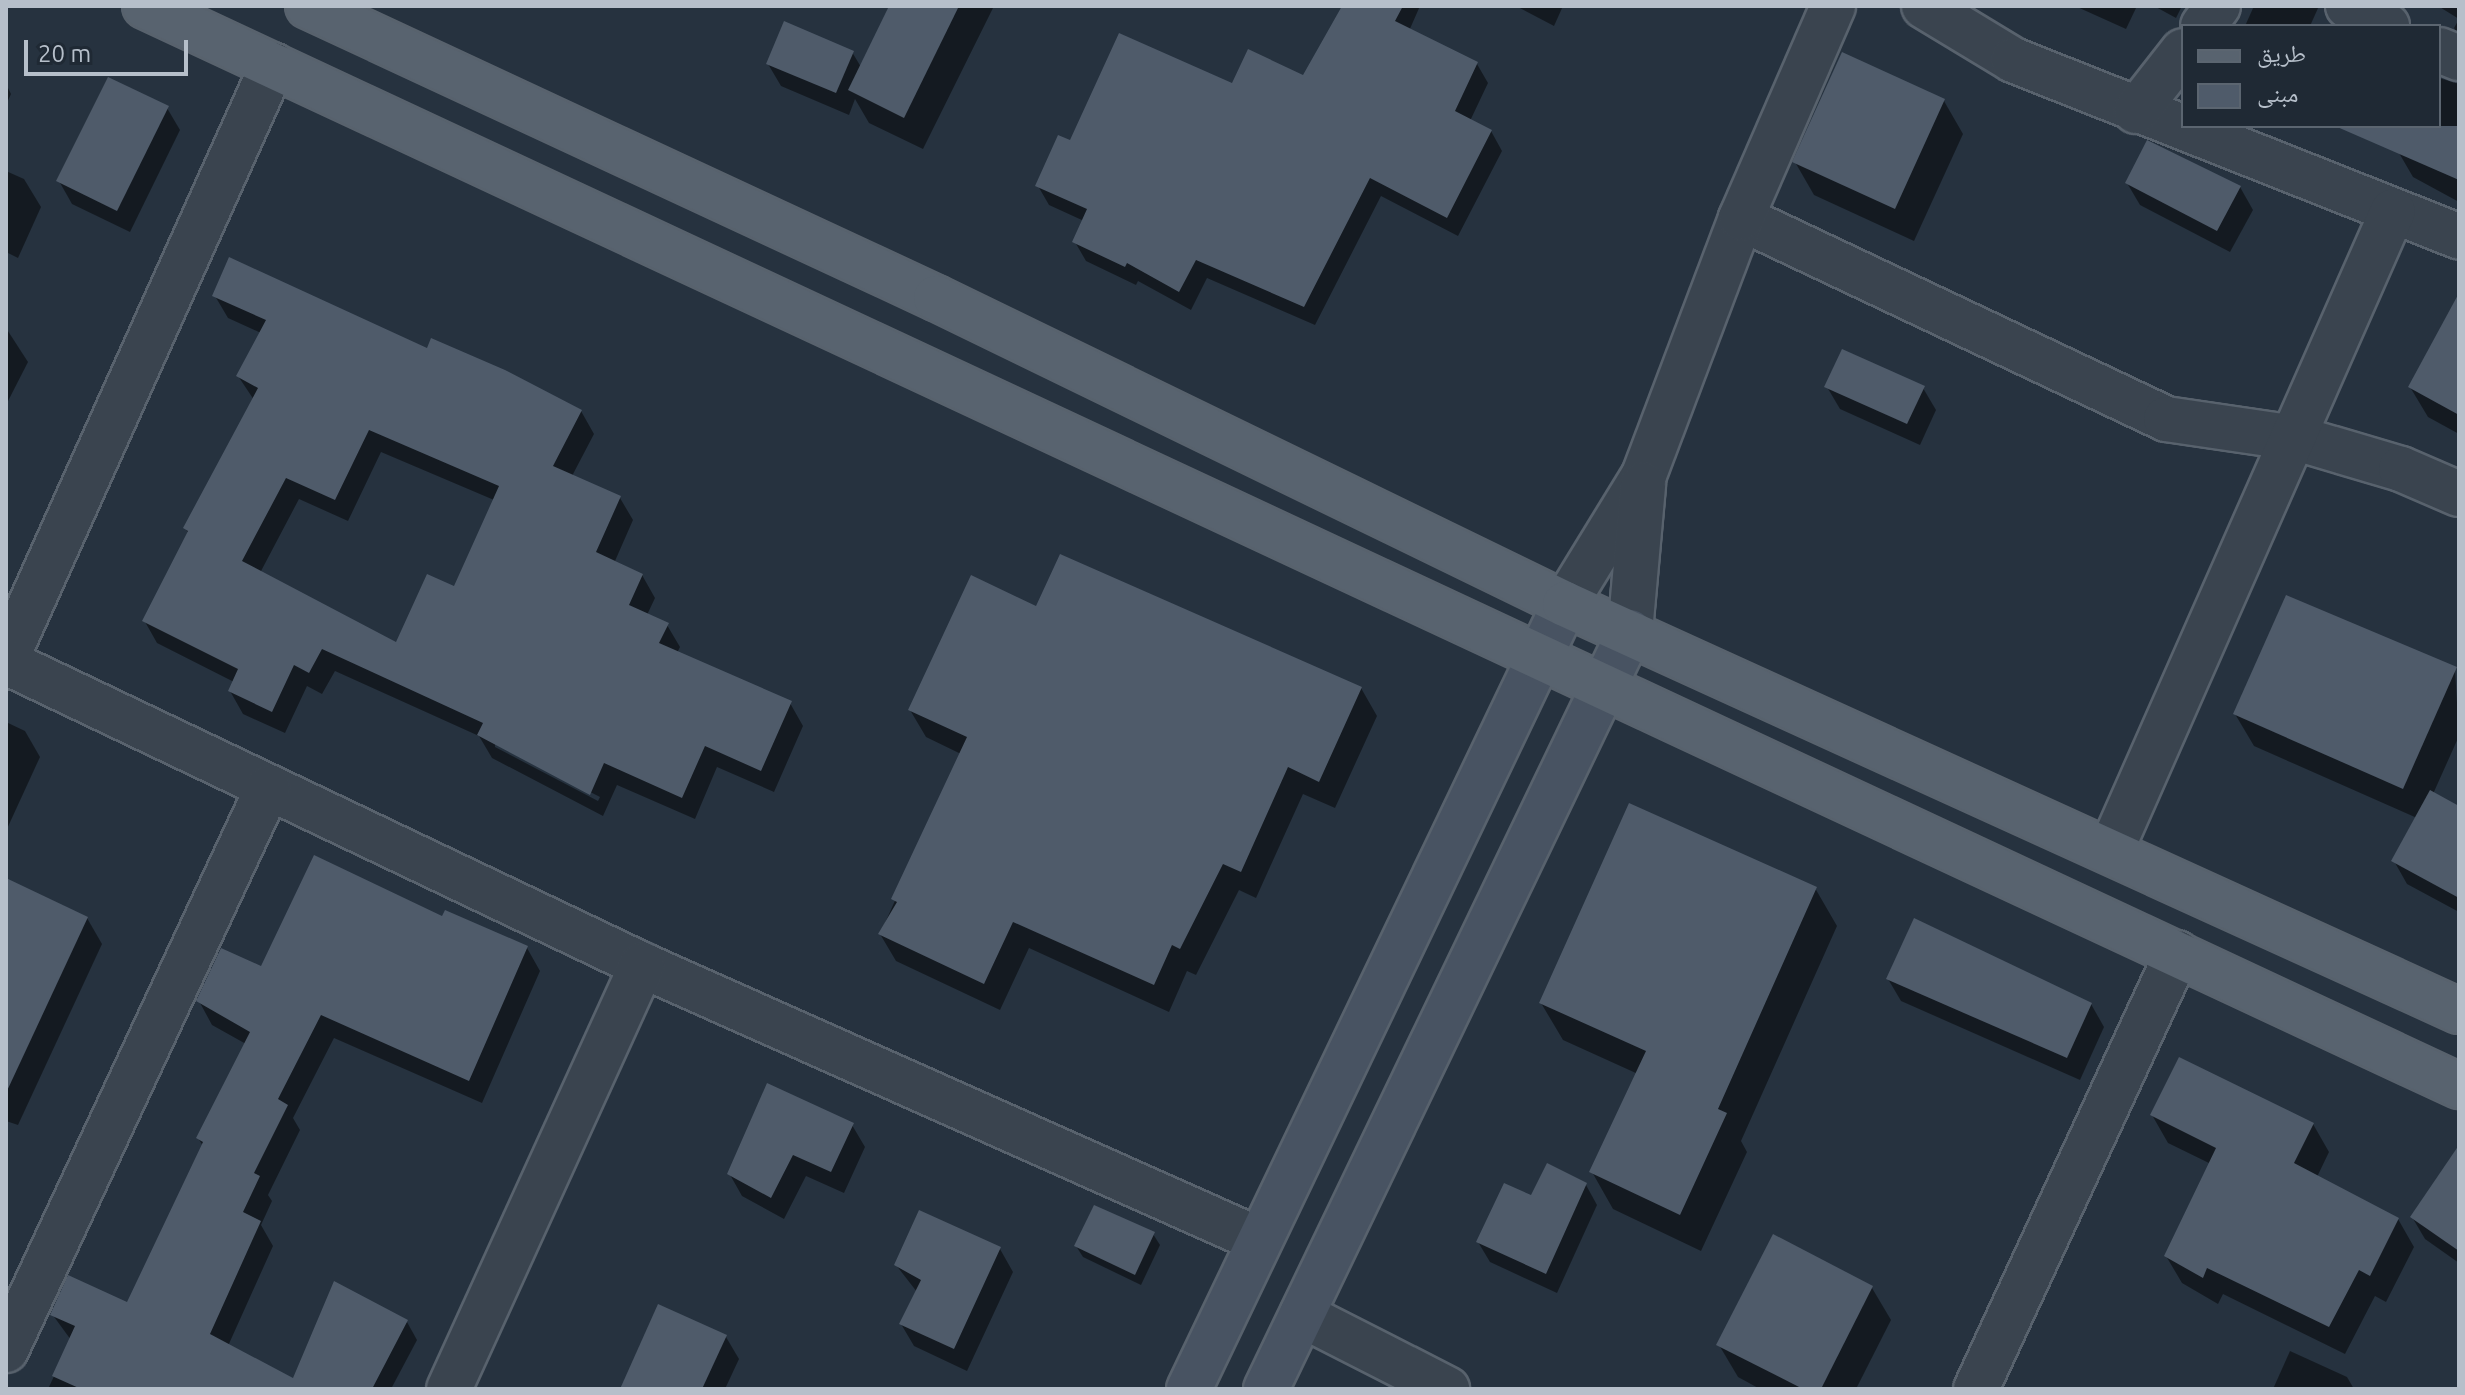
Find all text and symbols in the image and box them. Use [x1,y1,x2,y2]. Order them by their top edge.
scale bar [28,24,192,74]
legend [2181,24,2441,128]
text: 20 m [38,40,91,67]
text: طريق [2257,40,2306,67]
text: مبنى [2257,80,2298,107]

